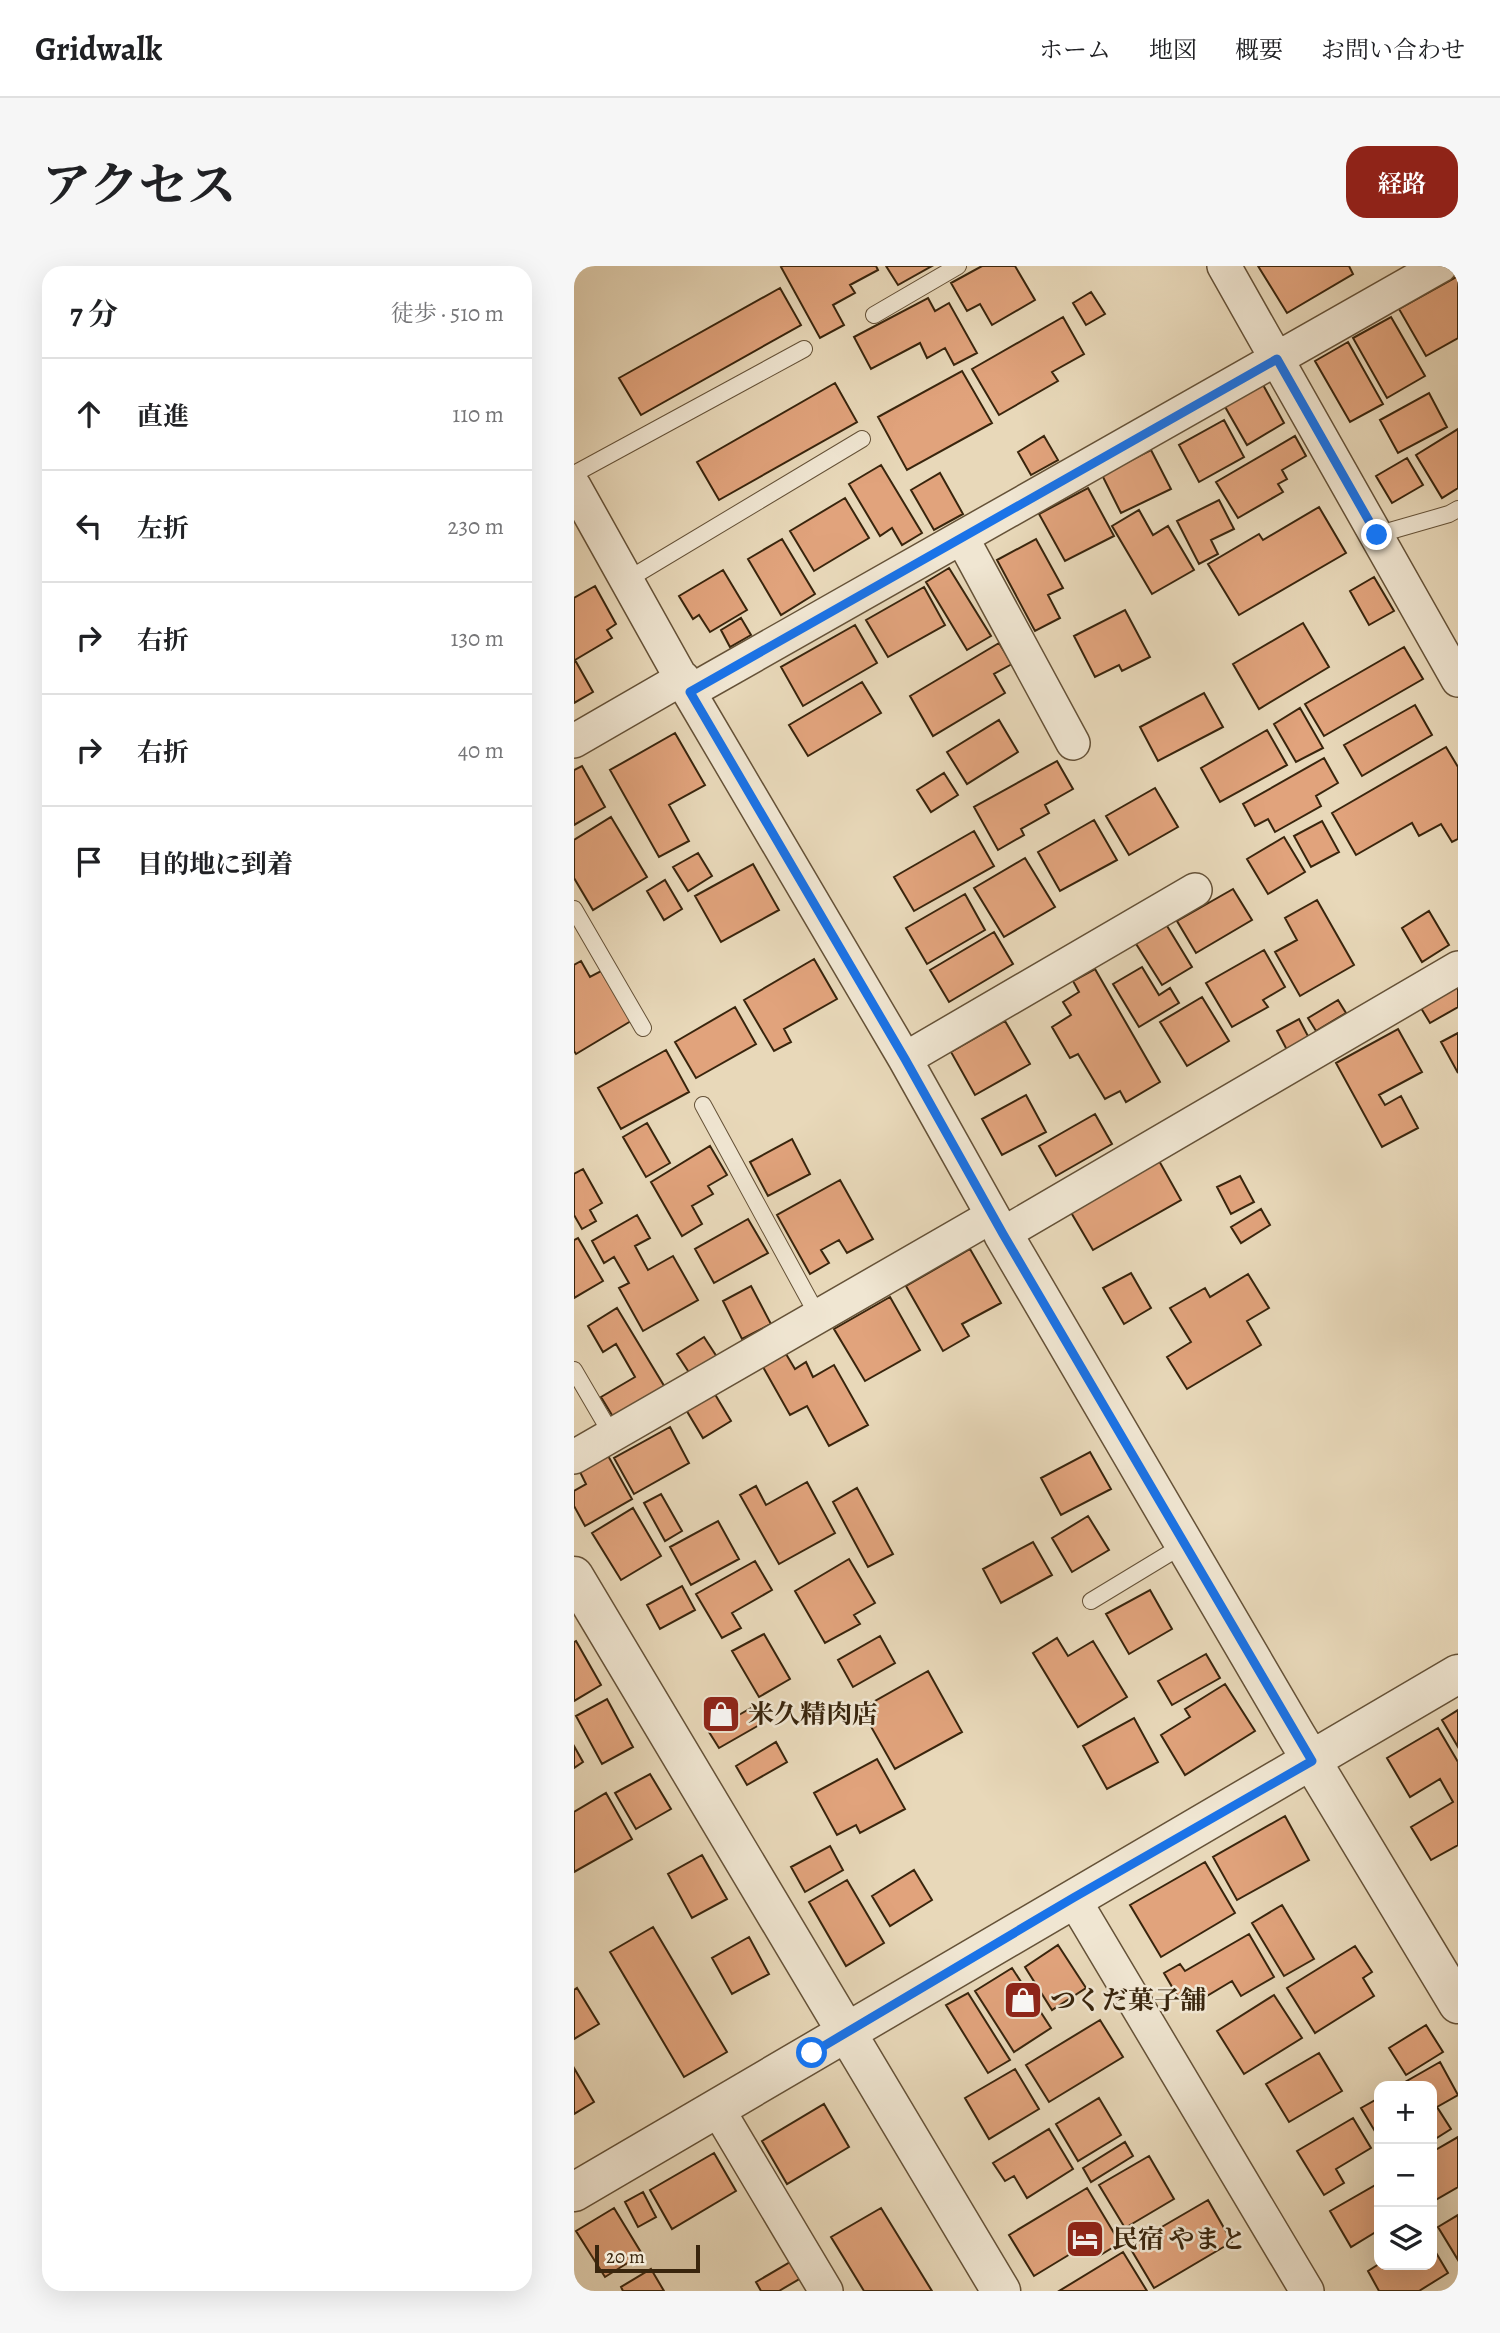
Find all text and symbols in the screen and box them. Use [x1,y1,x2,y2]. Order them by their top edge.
text: Gridwalk [35,26,162,71]
text: ホーム [1039,34,1111,66]
text: 地図 [1149,34,1197,66]
text: 概要 [1235,34,1283,66]
text: お問い合わせ [1321,34,1465,66]
button: 経路 [1346,146,1458,218]
text: アクセス [42,152,237,219]
text: 7 分 [70,294,118,334]
text: 徒歩 · 510 m [391,298,504,329]
icon: ahead [70,395,108,433]
text: 直進 [137,399,189,434]
text: 110 m [452,399,504,430]
icon: left [70,507,108,545]
text: 左折 [137,511,189,546]
text: 230 m [448,511,504,542]
route end [1361,519,1392,550]
icon: right [70,619,108,657]
text: 右折 [137,623,189,658]
text: 130 m [451,623,504,654]
icon: right [70,731,108,769]
text: 右折 [137,735,189,770]
text: 40 m [458,735,504,766]
icon: arrive [70,843,108,881]
text: 目的地に到着 [137,847,293,882]
shop icon: 米久精肉店 [700,1693,742,1735]
place label: 米久精肉店 [748,1697,878,1732]
shop icon: つくだ菓子舗 [1002,1979,1044,2021]
place label: つくだ菓子舗 [1050,1983,1206,2018]
route start [796,2037,827,2068]
map controls [1374,2081,1437,2270]
button: + [1374,2081,1437,2144]
button: − [1374,2144,1437,2207]
button: layers [1374,2207,1437,2270]
hotel icon: 民宿 やまと [1064,2218,1106,2260]
place label: 民宿 やまと [1112,2222,1247,2257]
scale bar [595,2242,700,2274]
text: 20 m [606,2244,645,2270]

